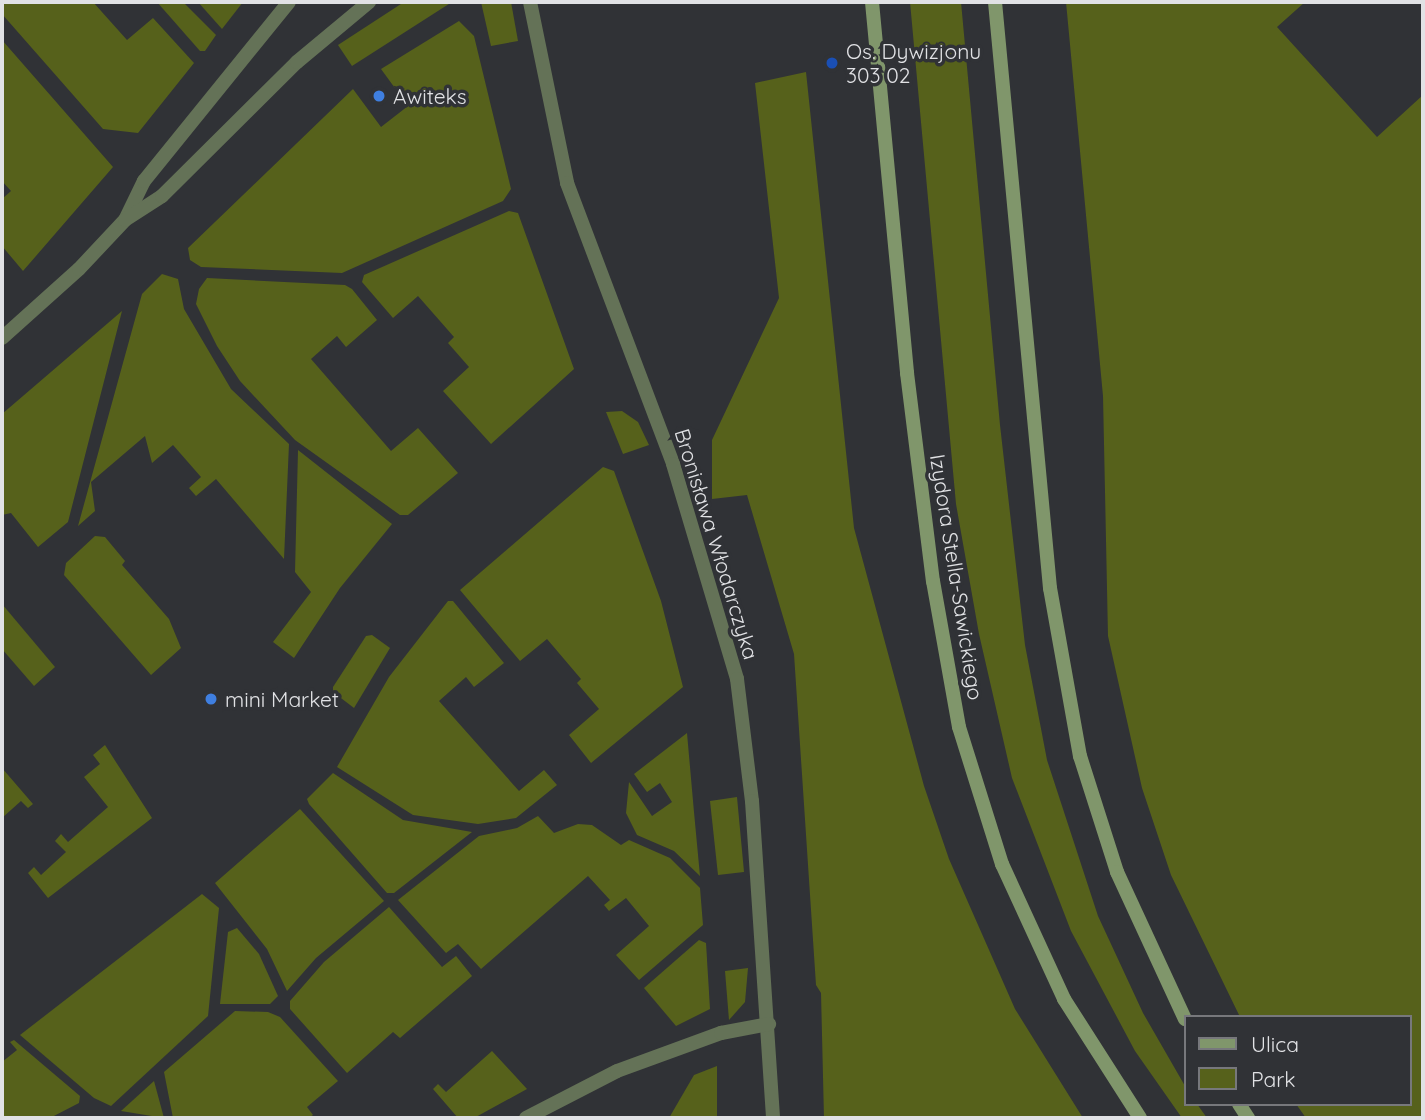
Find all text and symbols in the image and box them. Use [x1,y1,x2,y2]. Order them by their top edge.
place label: Os. Dywizjonu 303 02 [846,38,981,88]
marker: Os. Dywizjonu 303 02 [824,55,840,71]
place label: Awiteks [393,83,467,109]
marker: Awiteks [371,88,387,104]
street label: Bronisława Włodarczyka [670,426,764,662]
street label: Izydora Stella-Sawickiego [925,452,989,702]
place label: mini Market [225,686,339,712]
marker: mini Market [203,691,219,707]
legend [1184,1015,1411,1106]
text: Ulica [1251,1031,1299,1057]
text: Park [1251,1066,1295,1092]

